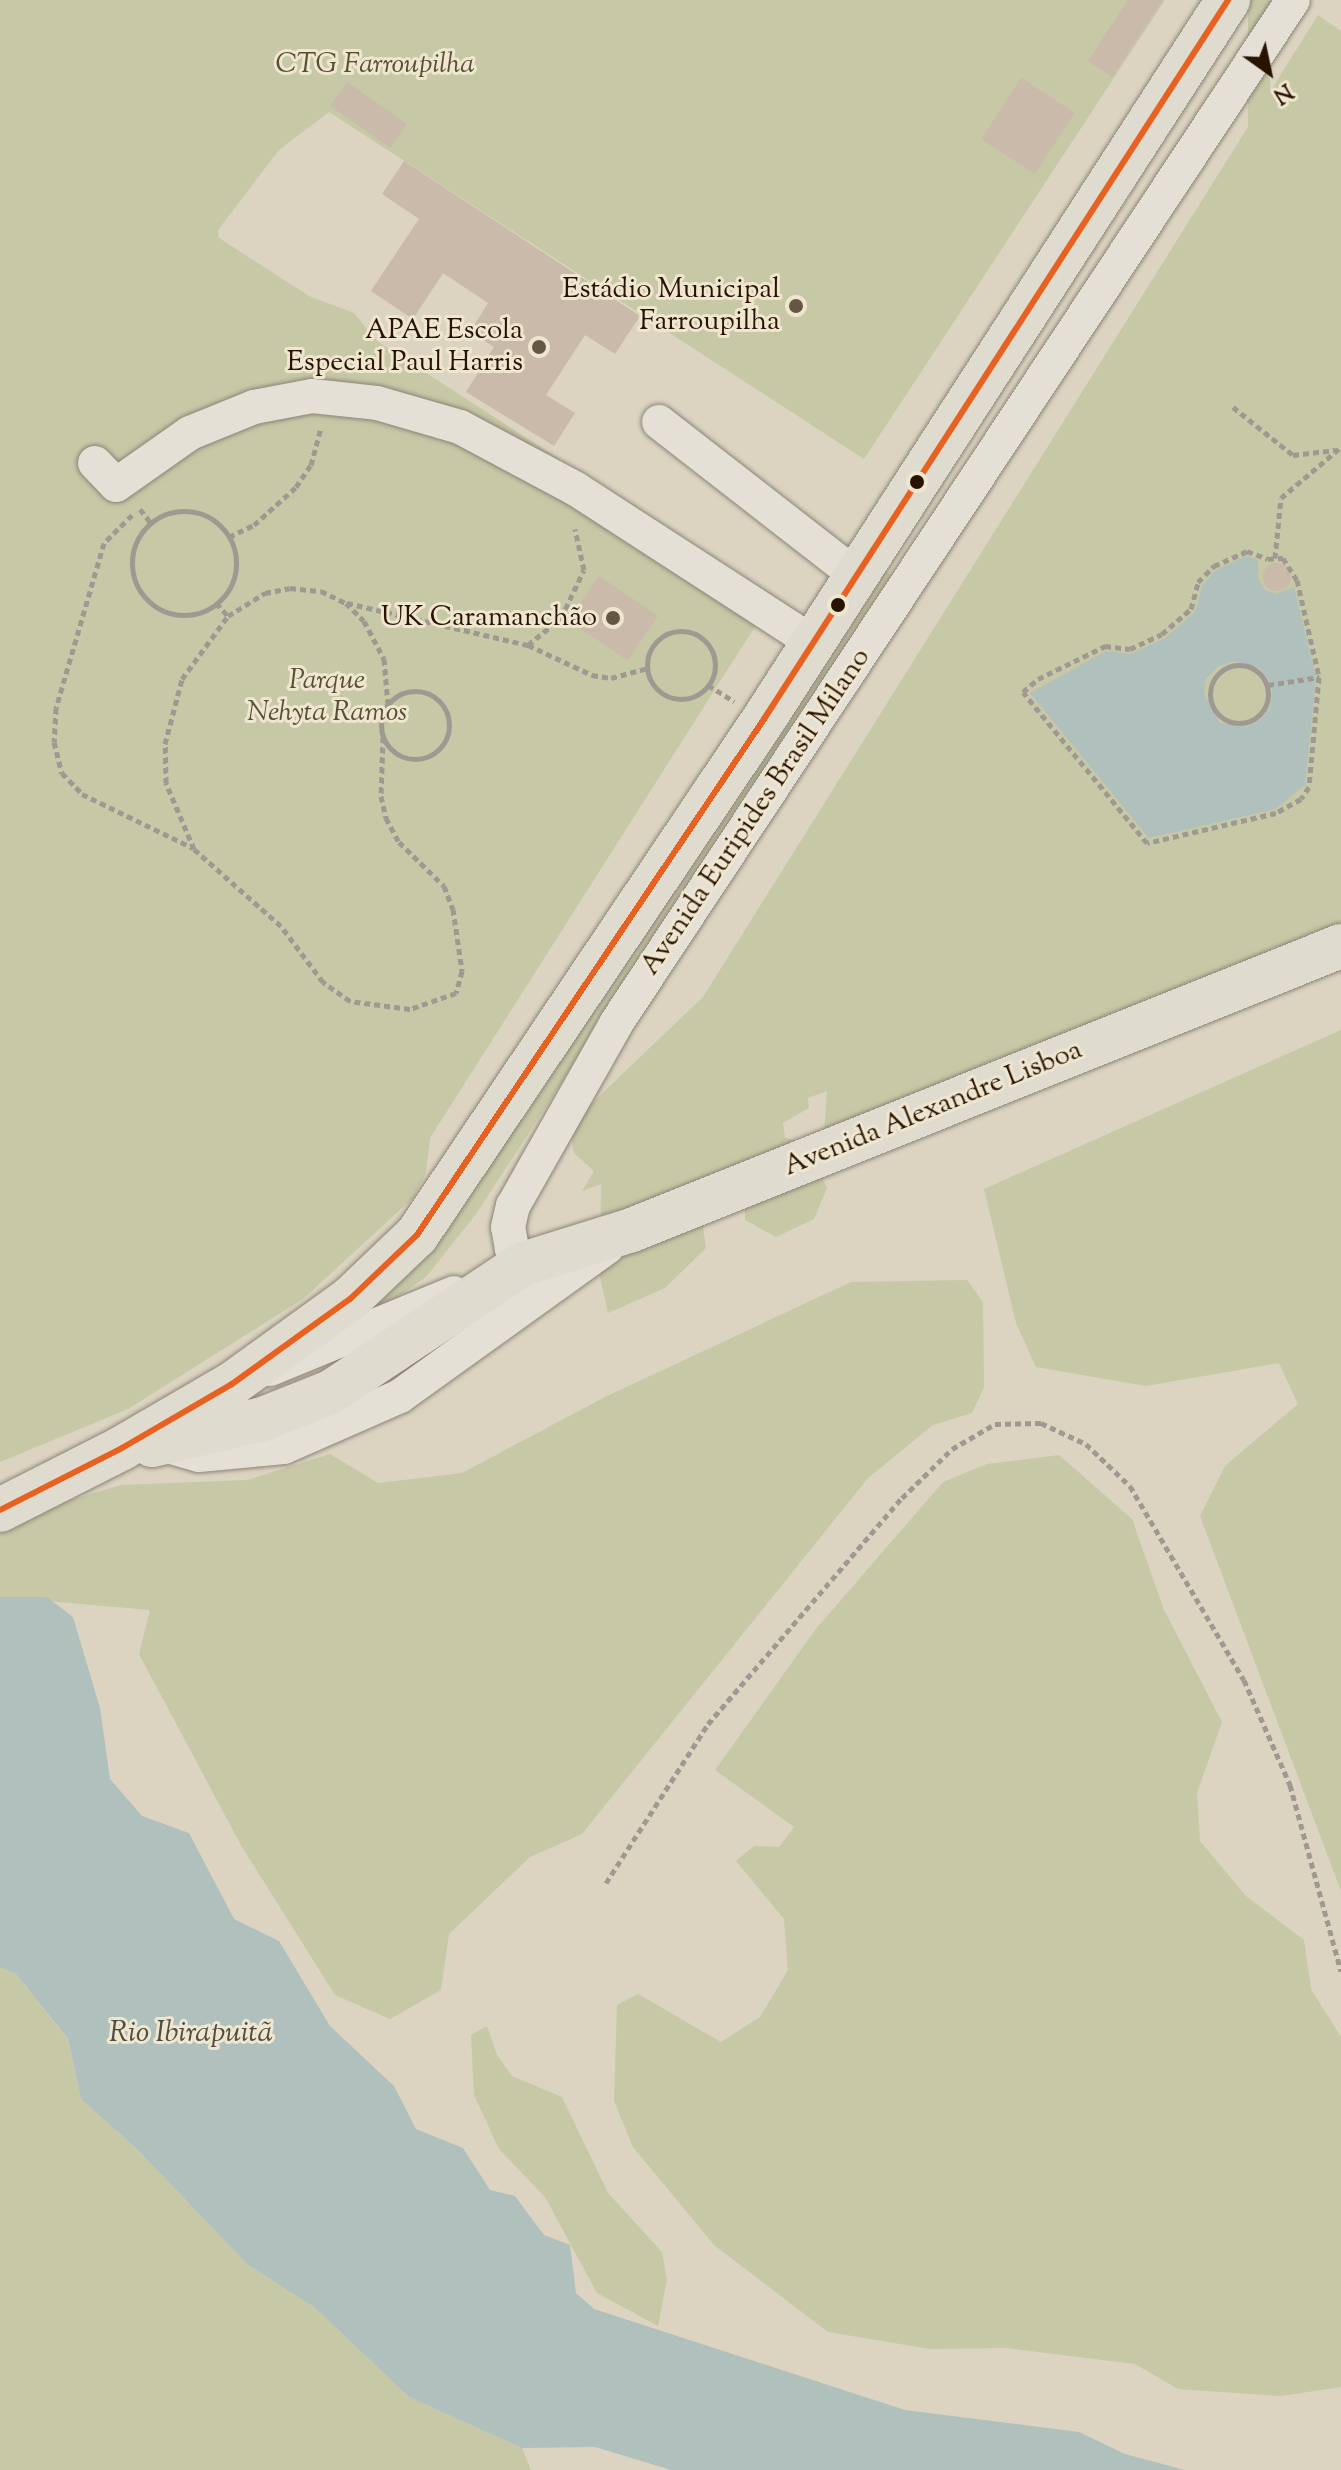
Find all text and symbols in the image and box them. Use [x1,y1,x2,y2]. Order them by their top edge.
north arrow [1229,32,1309,112]
park label: CTG Farroupilha [275,48,475,82]
text: N [1266,74,1298,110]
place label: Estádio Municipal Farroupilha [563,273,780,339]
marker: Estádio Municipal Farroupilha [787,297,805,315]
place label: APAE Escola Especial Paul Harris [287,314,523,380]
marker: APAE Escola Especial Paul Harris [530,338,548,356]
unlabelled marker [909,474,925,490]
unlabelled marker [830,597,846,613]
place label: UK Caramanchão [381,601,597,635]
marker: UK Caramanchão [604,609,622,627]
street label: Avenida Euripides Brasil Milano [634,642,878,982]
park label: Parque Nehyta Ramos [247,664,407,730]
street label: Avenida Alexandre Lisboa [779,1034,1087,1184]
water label: Rio Ibirapuitã [109,2016,273,2052]

